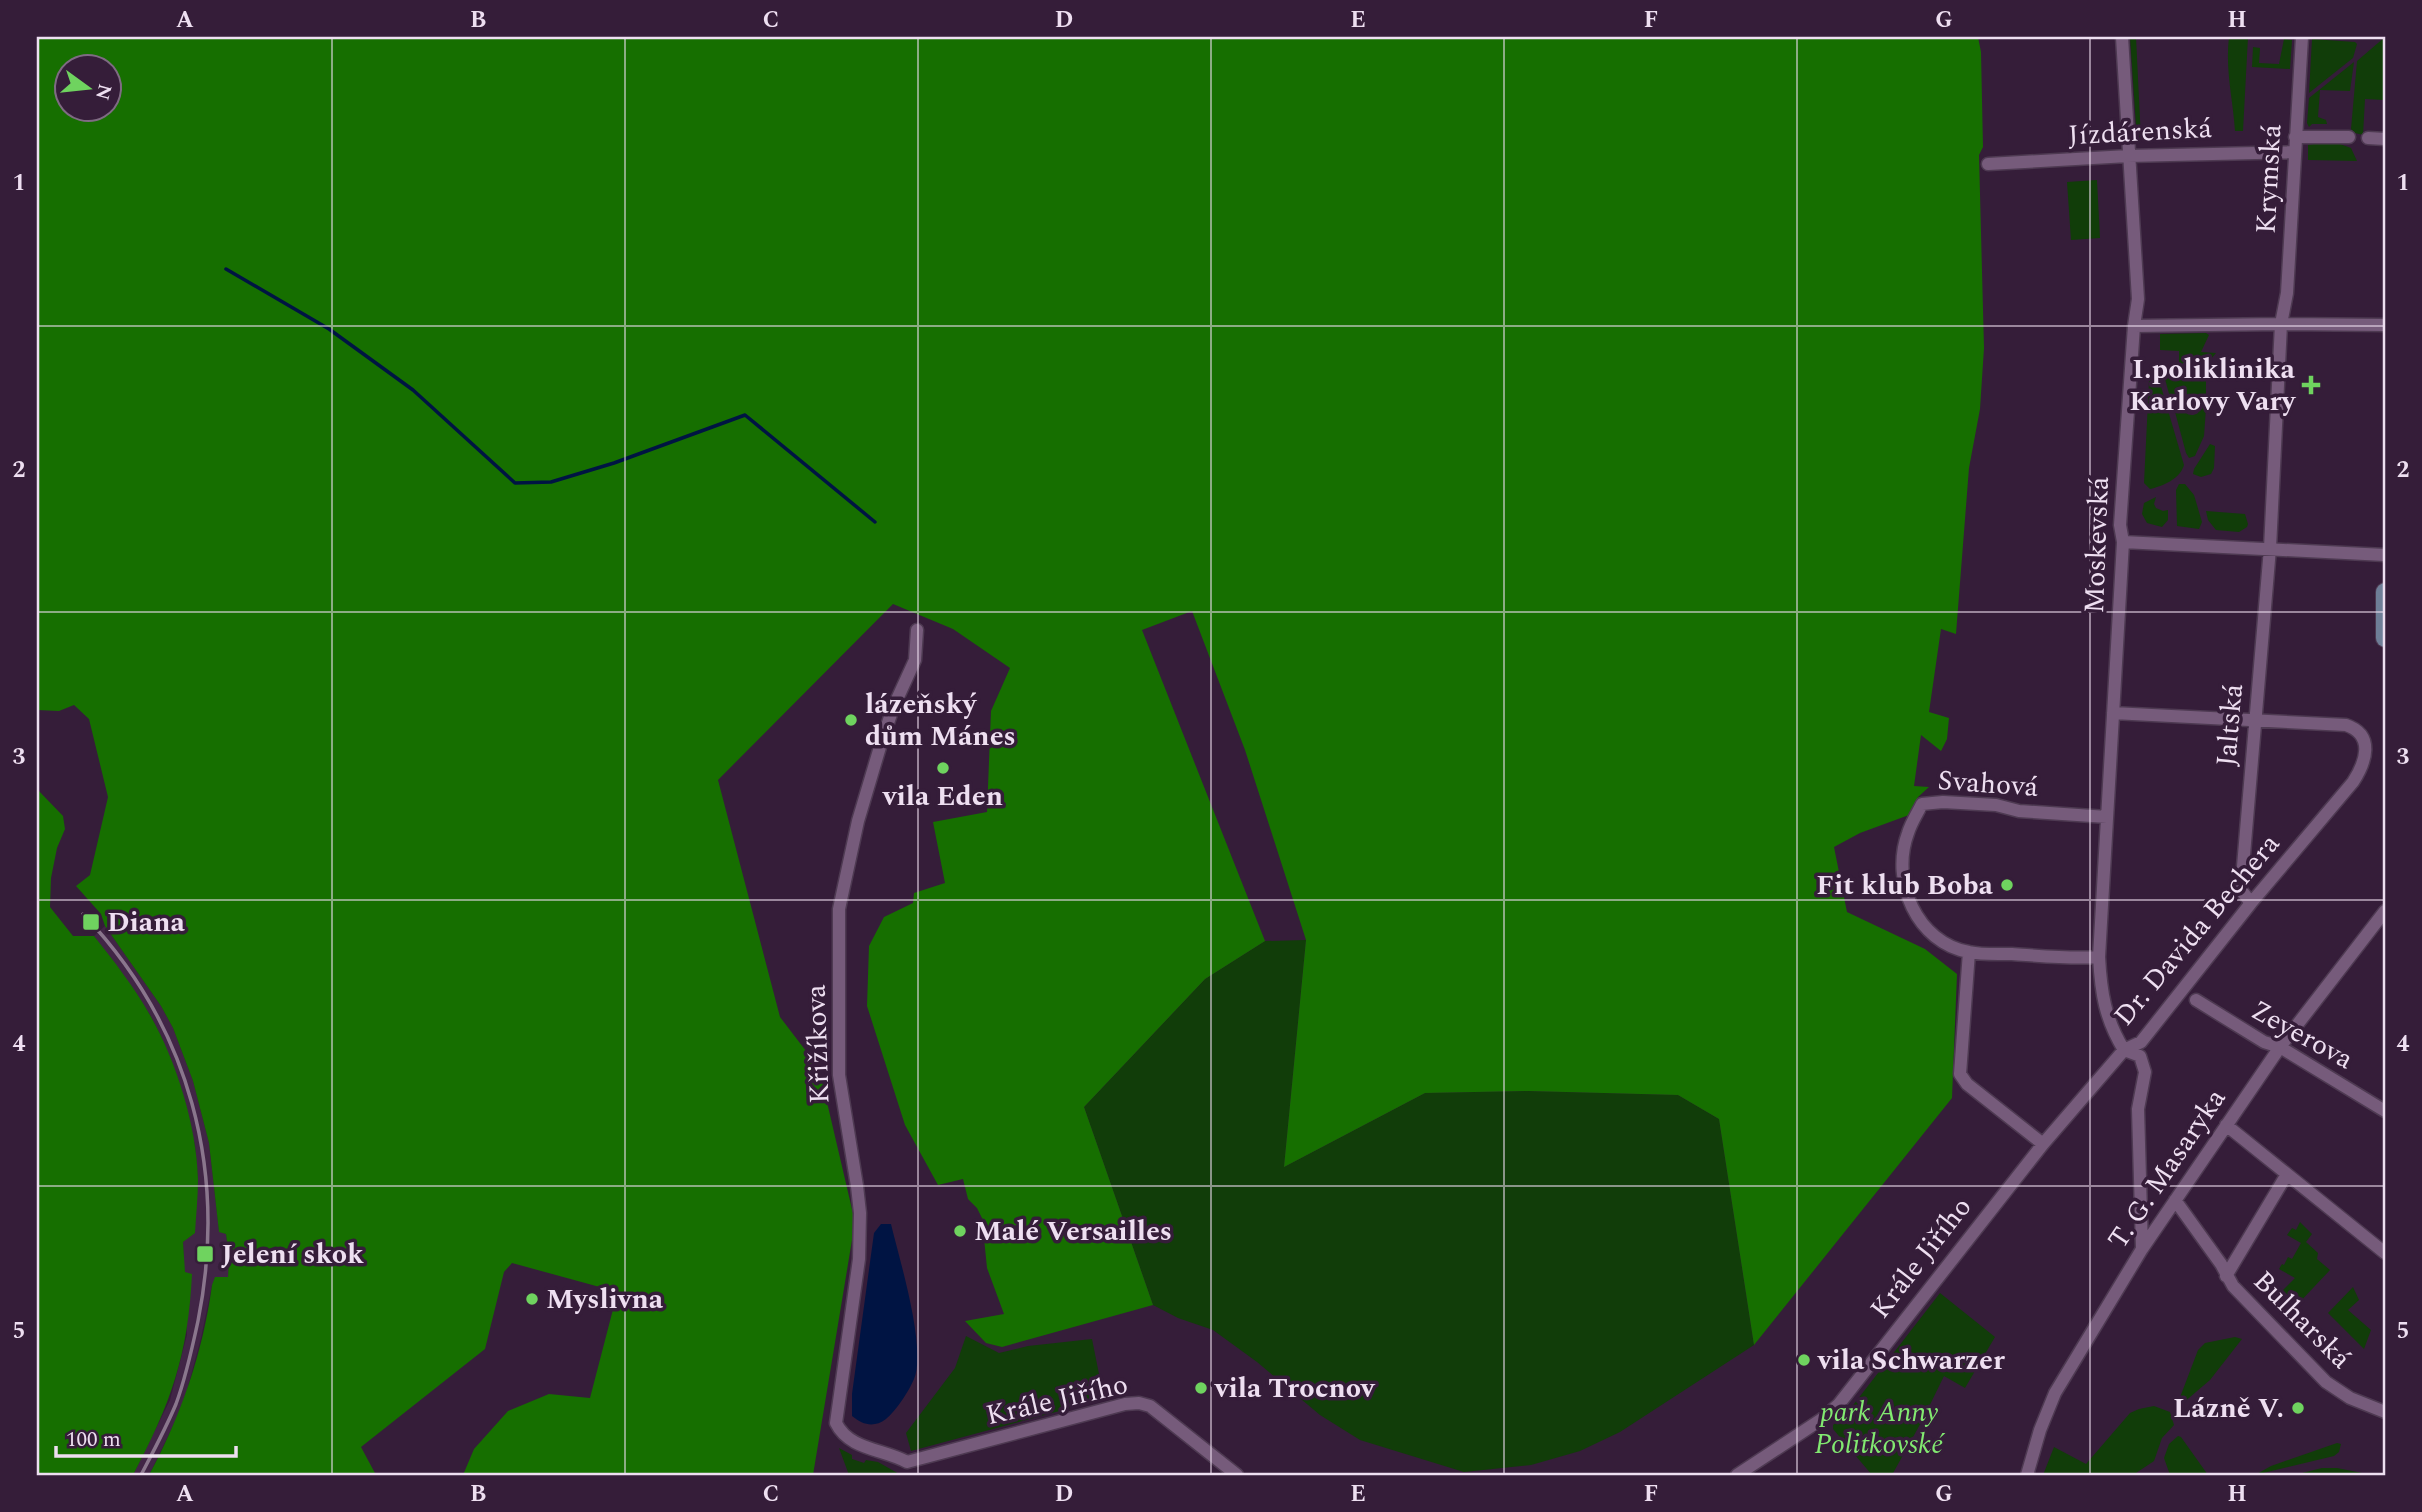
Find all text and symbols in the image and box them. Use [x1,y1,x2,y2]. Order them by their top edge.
text: A [176,3,194,38]
text: B [470,3,486,38]
text: C [763,3,779,38]
text: D [1055,3,1073,38]
text: E [1350,3,1366,38]
text: F [1644,3,1658,38]
text: G [1935,3,1953,38]
text: H [2227,3,2247,38]
north arrow [52,52,122,122]
text: N [87,81,119,103]
street label: Jízdárenská [2067,107,2213,157]
street label: Krymská [2245,123,2293,235]
text: 1 [13,166,25,201]
text: 1 [2397,166,2409,201]
place label: I.poliklinika Karlovy Vary [2129,348,2297,423]
marker: I.poliklinika Karlovy Vary [2301,375,2321,395]
text: 2 [13,453,26,488]
text: 2 [2397,453,2410,488]
street label: Moskevská [2073,475,2121,614]
street label: Jaltská [2205,682,2255,768]
place label: lázeňský dům Mánes [865,683,1016,758]
marker: lázeňský dům Mánes [843,712,859,728]
text: 3 [13,740,26,775]
text: 3 [2397,740,2410,775]
street label: Svahová [1936,759,2040,809]
marker: vila Eden [935,760,951,776]
place label: vila Eden [881,775,1003,818]
street label: Dr. Davida Bechera [2103,824,2291,1036]
place label: Fit klub Boba [1816,864,1994,907]
marker: Fit klub Boba [1999,877,2015,893]
place label: Diana [107,901,185,944]
marker: Diana [81,912,101,932]
street label: Křižíkova [794,983,842,1105]
street label: Zeyerova [2243,989,2361,1081]
text: 4 [13,1027,26,1062]
text: 4 [2397,1027,2410,1062]
street label: T. G. Masaryka [2097,1080,2237,1258]
street label: Krále Jiřího [1860,1188,1982,1328]
place label: Malé Versailles [974,1210,1172,1253]
marker: Malé Versailles [952,1223,968,1239]
place label: Jelení skok [221,1233,364,1276]
marker: Jelení skok [195,1244,215,1264]
street label: Bulharská [2243,1261,2361,1379]
place label: Myslivna [546,1278,664,1321]
marker: Myslivna [524,1291,540,1307]
text: 5 [13,1314,25,1349]
text: 5 [2397,1314,2409,1349]
place label: vila Schwarzer [1816,1339,2005,1382]
marker: vila Schwarzer [1796,1352,1812,1368]
street label: Krále Jiřího [982,1363,1132,1437]
place label: vila Trocnov [1213,1367,1376,1410]
marker: vila Trocnov [1193,1380,1209,1396]
place label: Lázně V. [2173,1387,2284,1430]
park label: park Anny Politkovské [1815,1391,1946,1466]
marker: Lázně V. [2290,1400,2306,1416]
scale bar [56,1414,236,1458]
text: 100 m [66,1424,121,1456]
text: A [176,1477,194,1512]
text: B [470,1477,486,1512]
text: C [763,1477,779,1512]
text: D [1055,1477,1073,1512]
text: E [1350,1477,1366,1512]
text: F [1644,1477,1658,1512]
text: G [1935,1477,1953,1512]
text: H [2227,1477,2247,1512]

